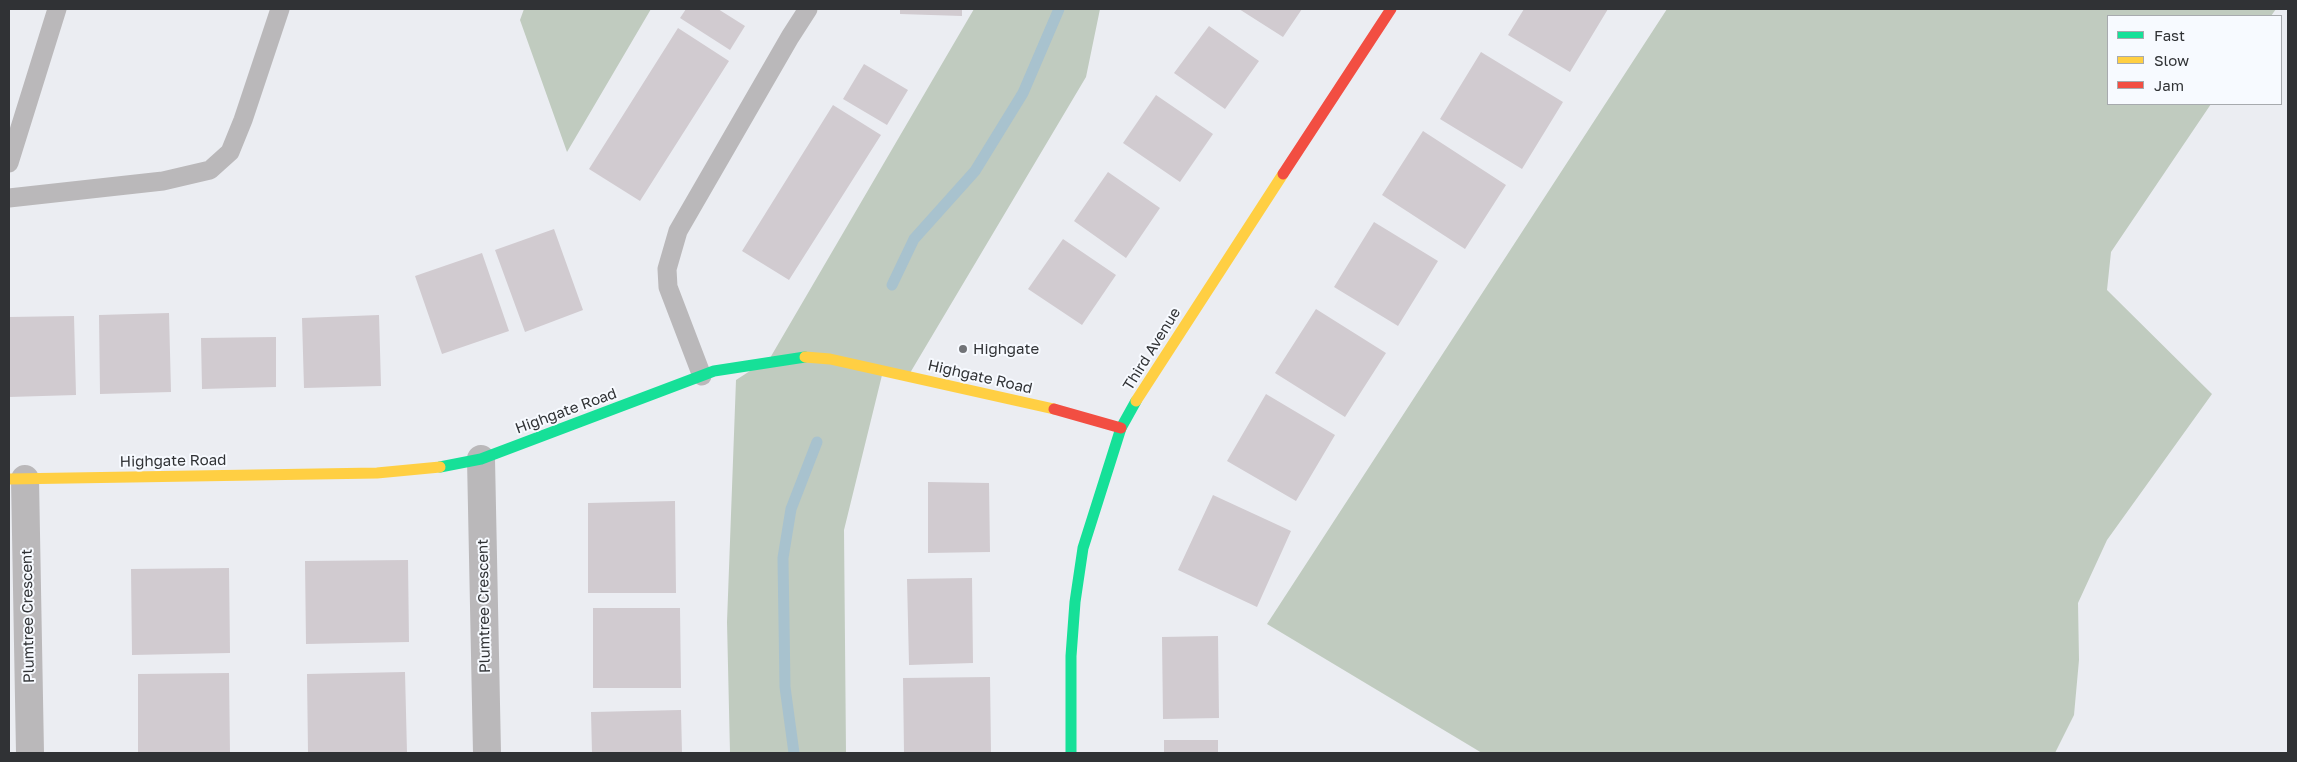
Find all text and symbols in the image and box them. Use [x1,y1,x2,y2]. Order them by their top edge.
legend [2107,15,2282,105]
text: Fast [2154,26,2185,44]
text: Slow [2154,51,2189,69]
text: Jam [2154,76,2184,94]
street label: Third Avenue [1119,304,1185,394]
place label: Highgate [973,340,1039,358]
marker: Highgate [957,343,969,355]
street label: Highgate Road [926,356,1034,398]
street label: Highgate Road [513,384,619,438]
street label: Highgate Road [120,451,226,471]
street label: Plumtree Crescent [474,539,494,673]
street label: Plumtree Crescent [18,549,38,683]

